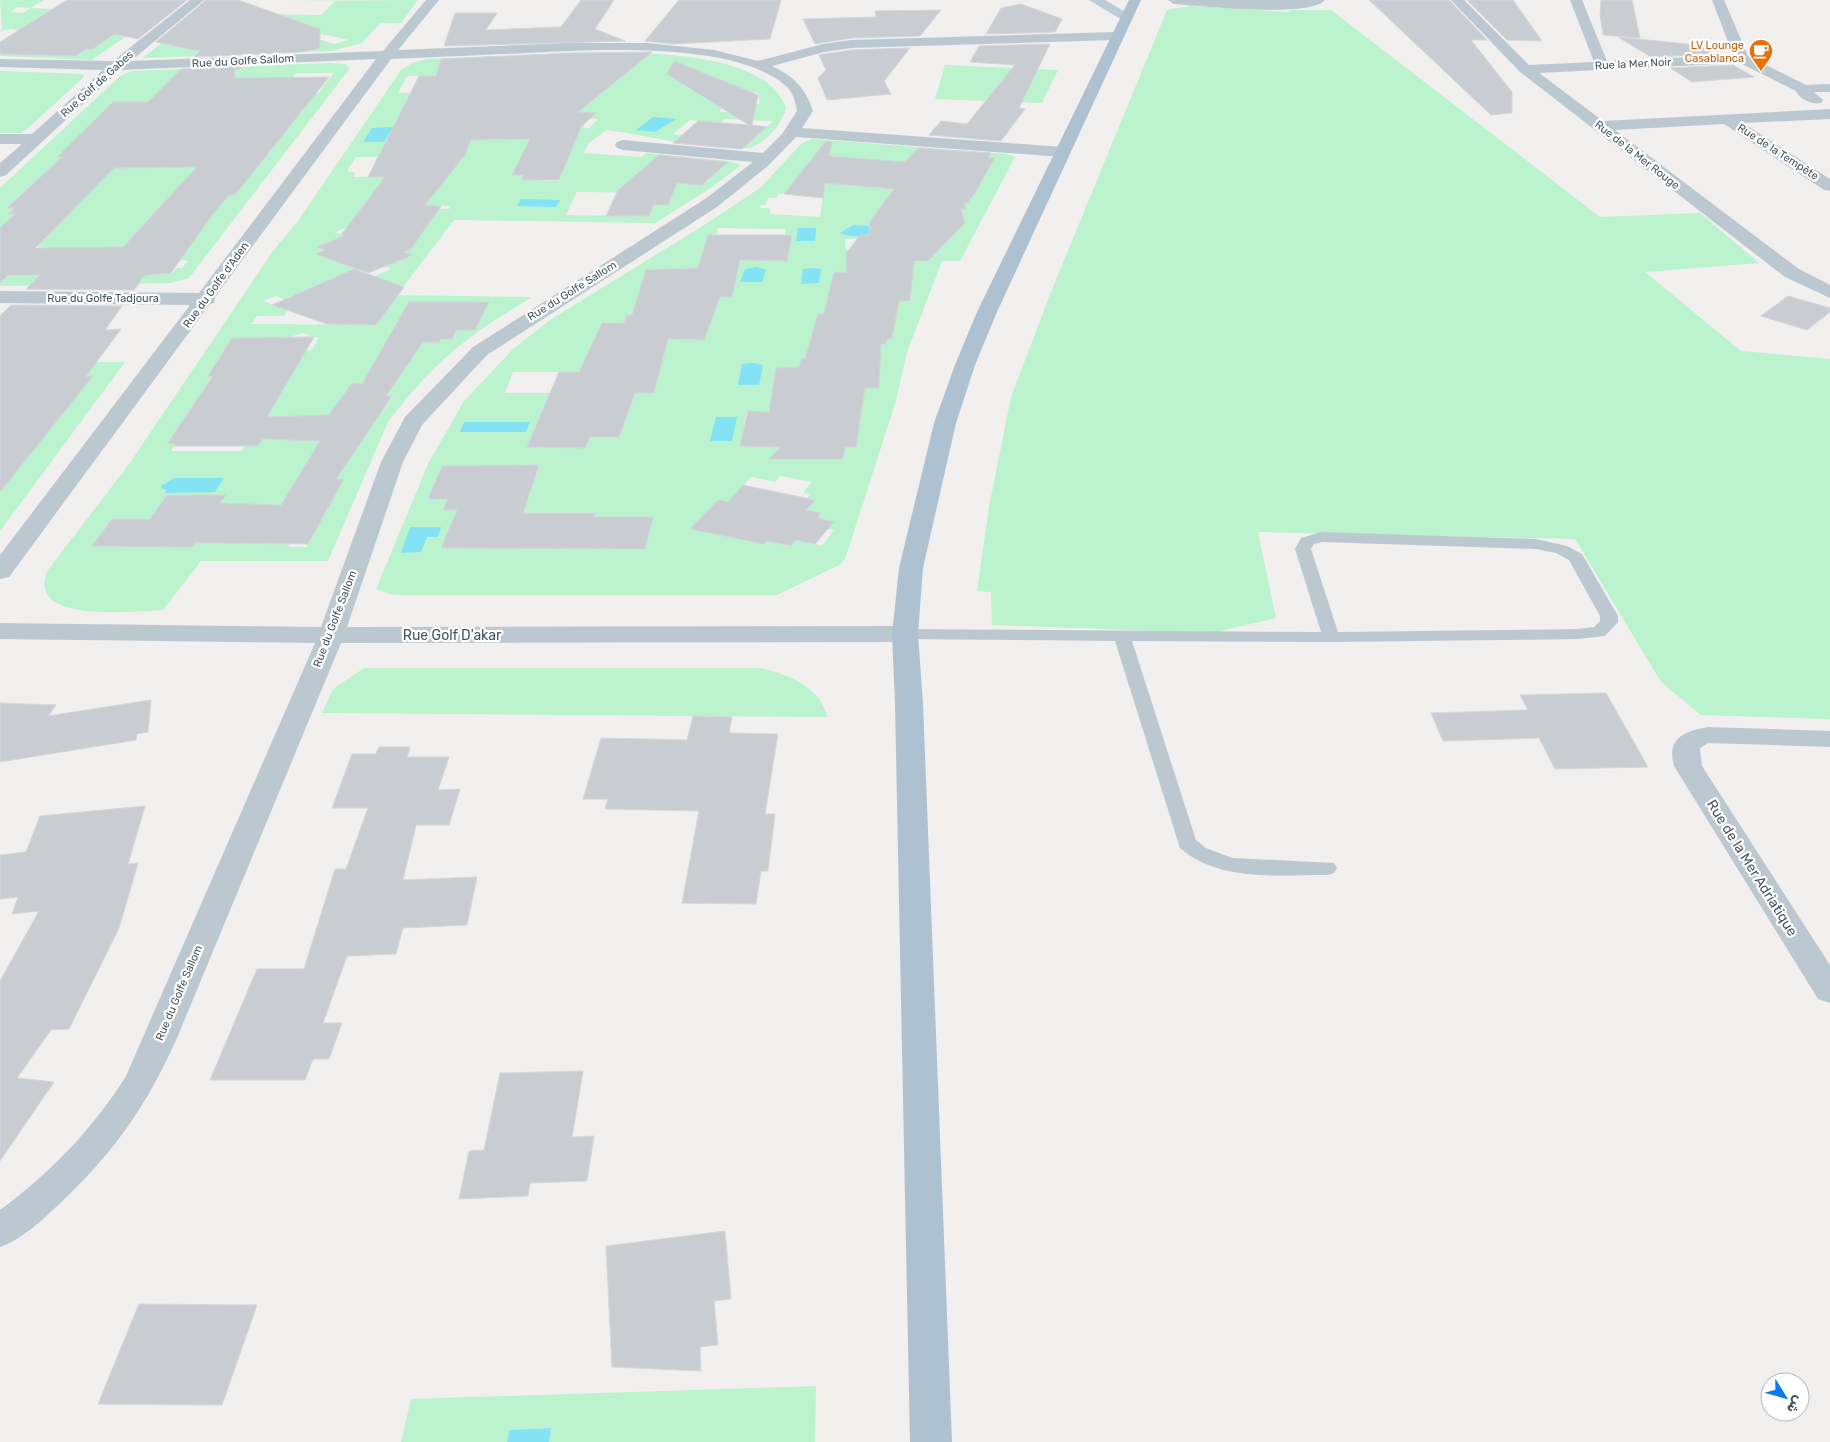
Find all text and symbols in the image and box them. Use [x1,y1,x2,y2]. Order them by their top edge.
cafe icon: LV Lounge Casablanca [1748,38,1774,72]
place label: LV Lounge Casablanca [1685,39,1744,65]
street label: Rue Golf de Gabes [58,48,136,120]
street label: Rue du Golfe Sallom [192,52,295,70]
street label: Rue la Mer Noir [1594,55,1672,72]
street label: Rue de la Mer Rouge [1592,118,1682,192]
street label: Rue de la Tempête [1735,121,1821,183]
street label: Rue du Golfe d'Aden [181,240,251,330]
street label: Rue du Golfe Sallom [525,258,619,324]
street label: Rue du Golfe Tadjoura [47,292,159,305]
street label: Rue du Golfe Sallom [311,569,359,669]
street label: Rue Golf D'akar [403,627,502,644]
street label: Rue de la Mer Adriatique [1703,797,1801,939]
street label: Rue du Golfe Sallom [153,943,205,1043]
north arrow [1760,1372,1810,1422]
text: ش [1783,1392,1807,1417]

